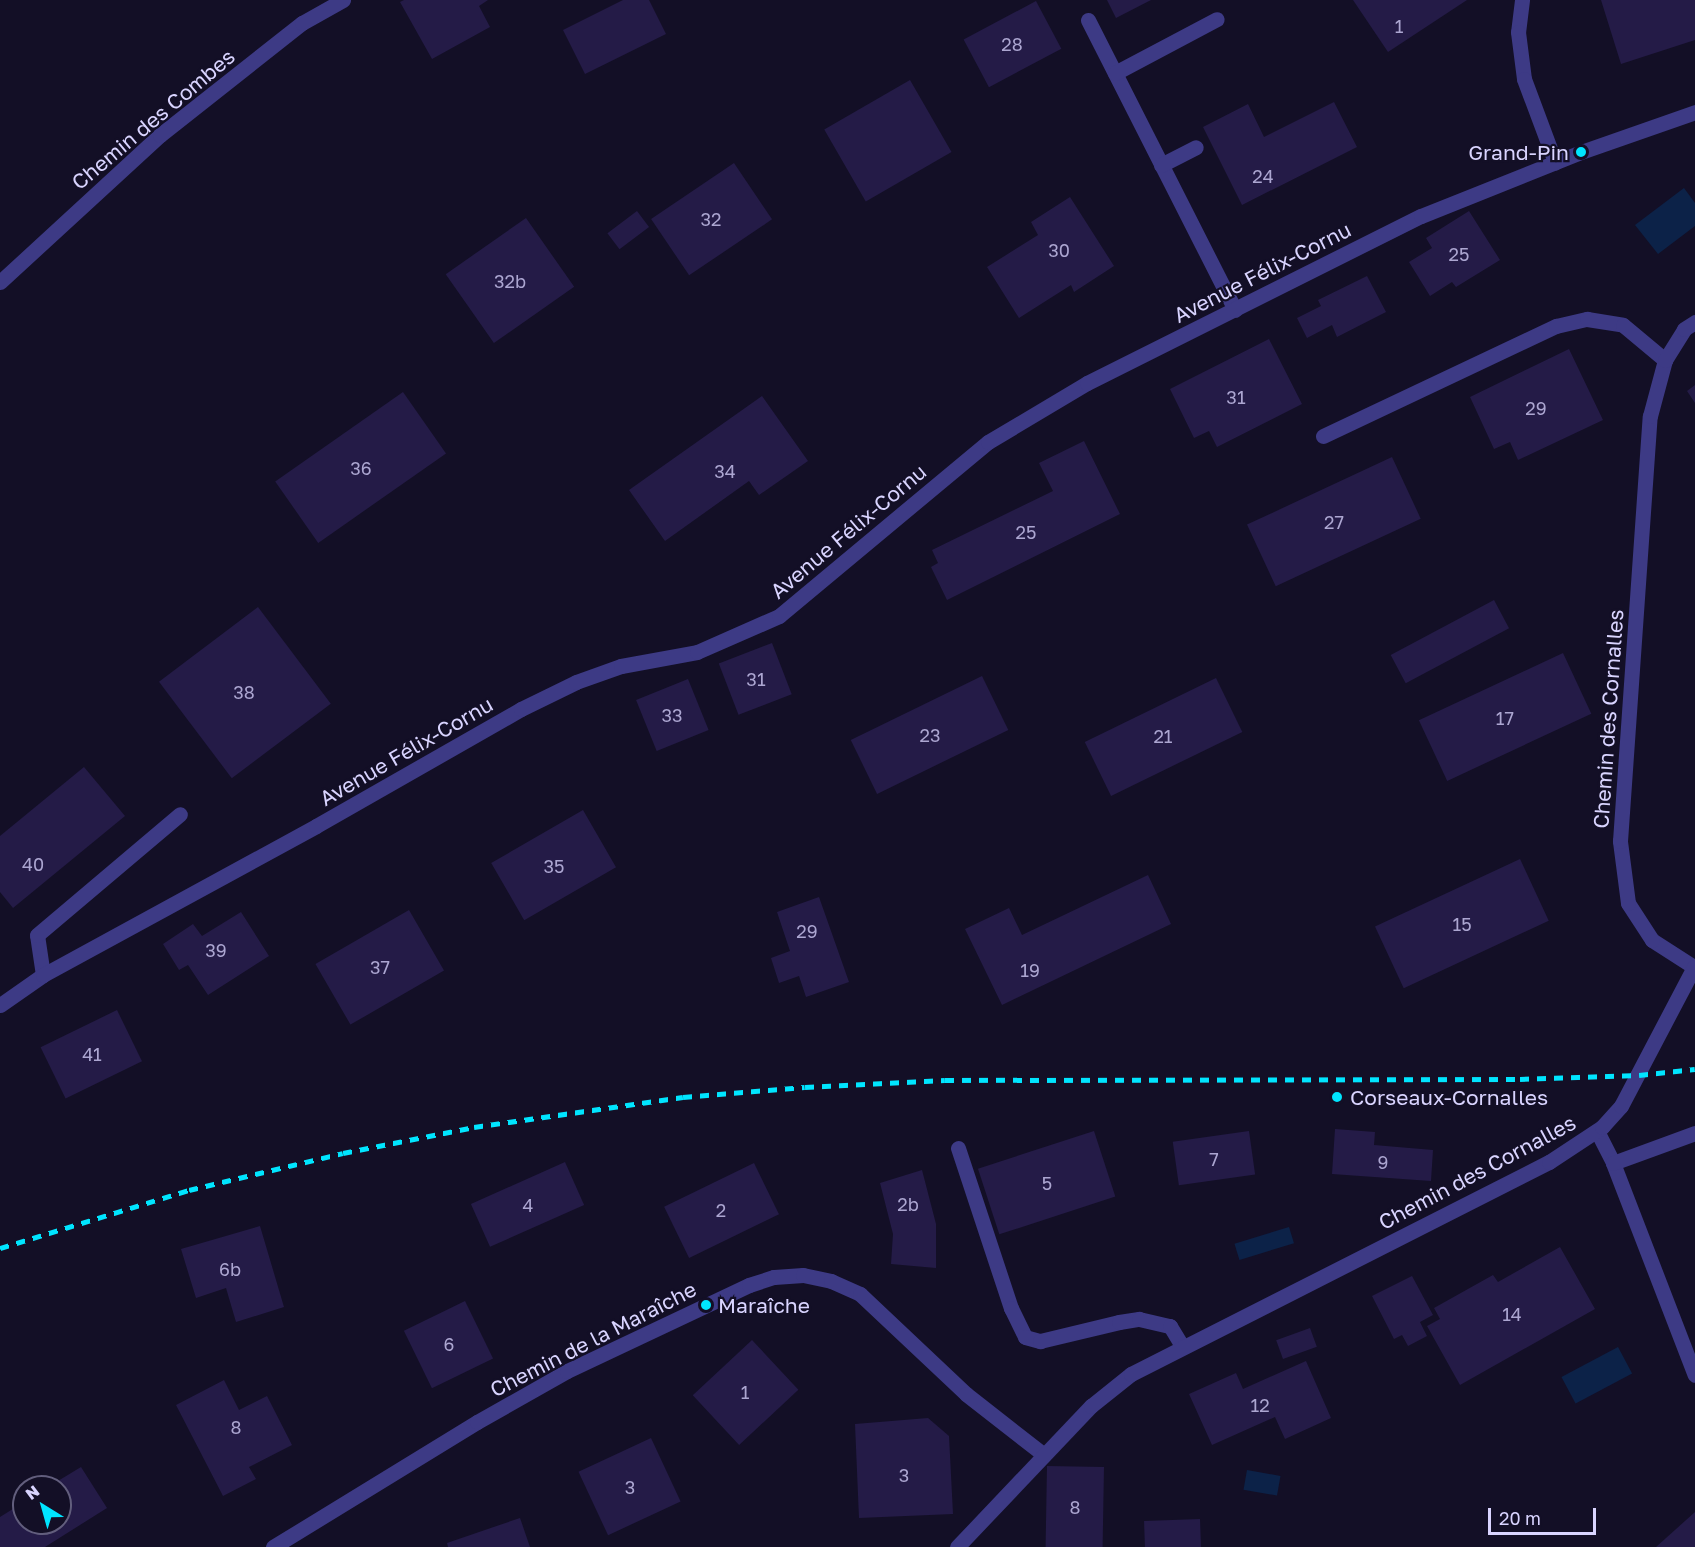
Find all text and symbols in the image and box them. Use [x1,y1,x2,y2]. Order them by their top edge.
house number: 1 [1395,15,1403,37]
house number: 28 [1001,33,1023,55]
street label: Chemin des Combes [66,43,240,195]
place label: Grand-Pin [1468,139,1569,165]
marker: Grand-Pin [1574,145,1588,159]
house number: 24 [1252,165,1274,187]
house number: 32 [701,208,721,230]
street label: Avenue Félix-Cornu [1169,216,1355,328]
house number: 30 [1048,239,1070,261]
house number: 25 [1449,243,1469,265]
house number: 32b [494,270,526,292]
house number: 31 [1226,386,1246,408]
house number: 29 [1525,397,1547,419]
house number: 36 [350,457,372,479]
street label: Avenue Félix-Cornu [765,458,931,604]
house number: 34 [714,460,736,482]
house number: 27 [1324,511,1344,533]
house number: 25 [1016,521,1036,543]
street label: Chemin des Cornalles [1588,609,1628,829]
house number: 31 [746,668,766,690]
house number: 38 [233,681,255,703]
street label: Avenue Félix-Cornu [315,691,497,811]
house number: 33 [661,704,683,726]
house number: 17 [1496,707,1514,729]
house number: 23 [920,724,940,746]
house number: 21 [1153,725,1173,747]
house number: 40 [22,853,44,875]
house number: 35 [544,855,564,877]
house number: 15 [1452,913,1472,935]
house number: 29 [796,920,818,942]
house number: 39 [205,939,227,961]
house number: 37 [370,956,390,978]
house number: 19 [1020,959,1040,981]
house number: 41 [82,1043,102,1065]
place label: Corseaux-Cornalles [1350,1084,1548,1110]
marker: Corseaux-Cornalles [1328,1088,1346,1106]
street label: Chemin des Cornalles [1374,1109,1580,1235]
house number: 7 [1209,1148,1219,1170]
house number: 9 [1378,1151,1388,1173]
house number: 5 [1042,1172,1052,1194]
house number: 2b [897,1193,919,1215]
house number: 4 [523,1194,533,1216]
house number: 2 [716,1199,726,1221]
house number: 6b [219,1258,241,1280]
street label: Chemin de la Maraîche [486,1276,700,1402]
place label: Maraîche [718,1292,810,1318]
marker: Maraîche [699,1298,713,1312]
house number: 14 [1502,1303,1522,1325]
house number: 6 [444,1333,454,1355]
house number: 1 [741,1381,749,1403]
house number: 12 [1250,1394,1270,1416]
house number: 8 [231,1416,241,1438]
house number: 3 [899,1464,909,1486]
north arrow [12,1475,72,1535]
house number: 3 [625,1476,635,1498]
text: N [21,1481,43,1504]
house number: 8 [1070,1496,1080,1518]
scale bar [1491,1496,1599,1534]
text: 20 m [1499,1507,1541,1529]

